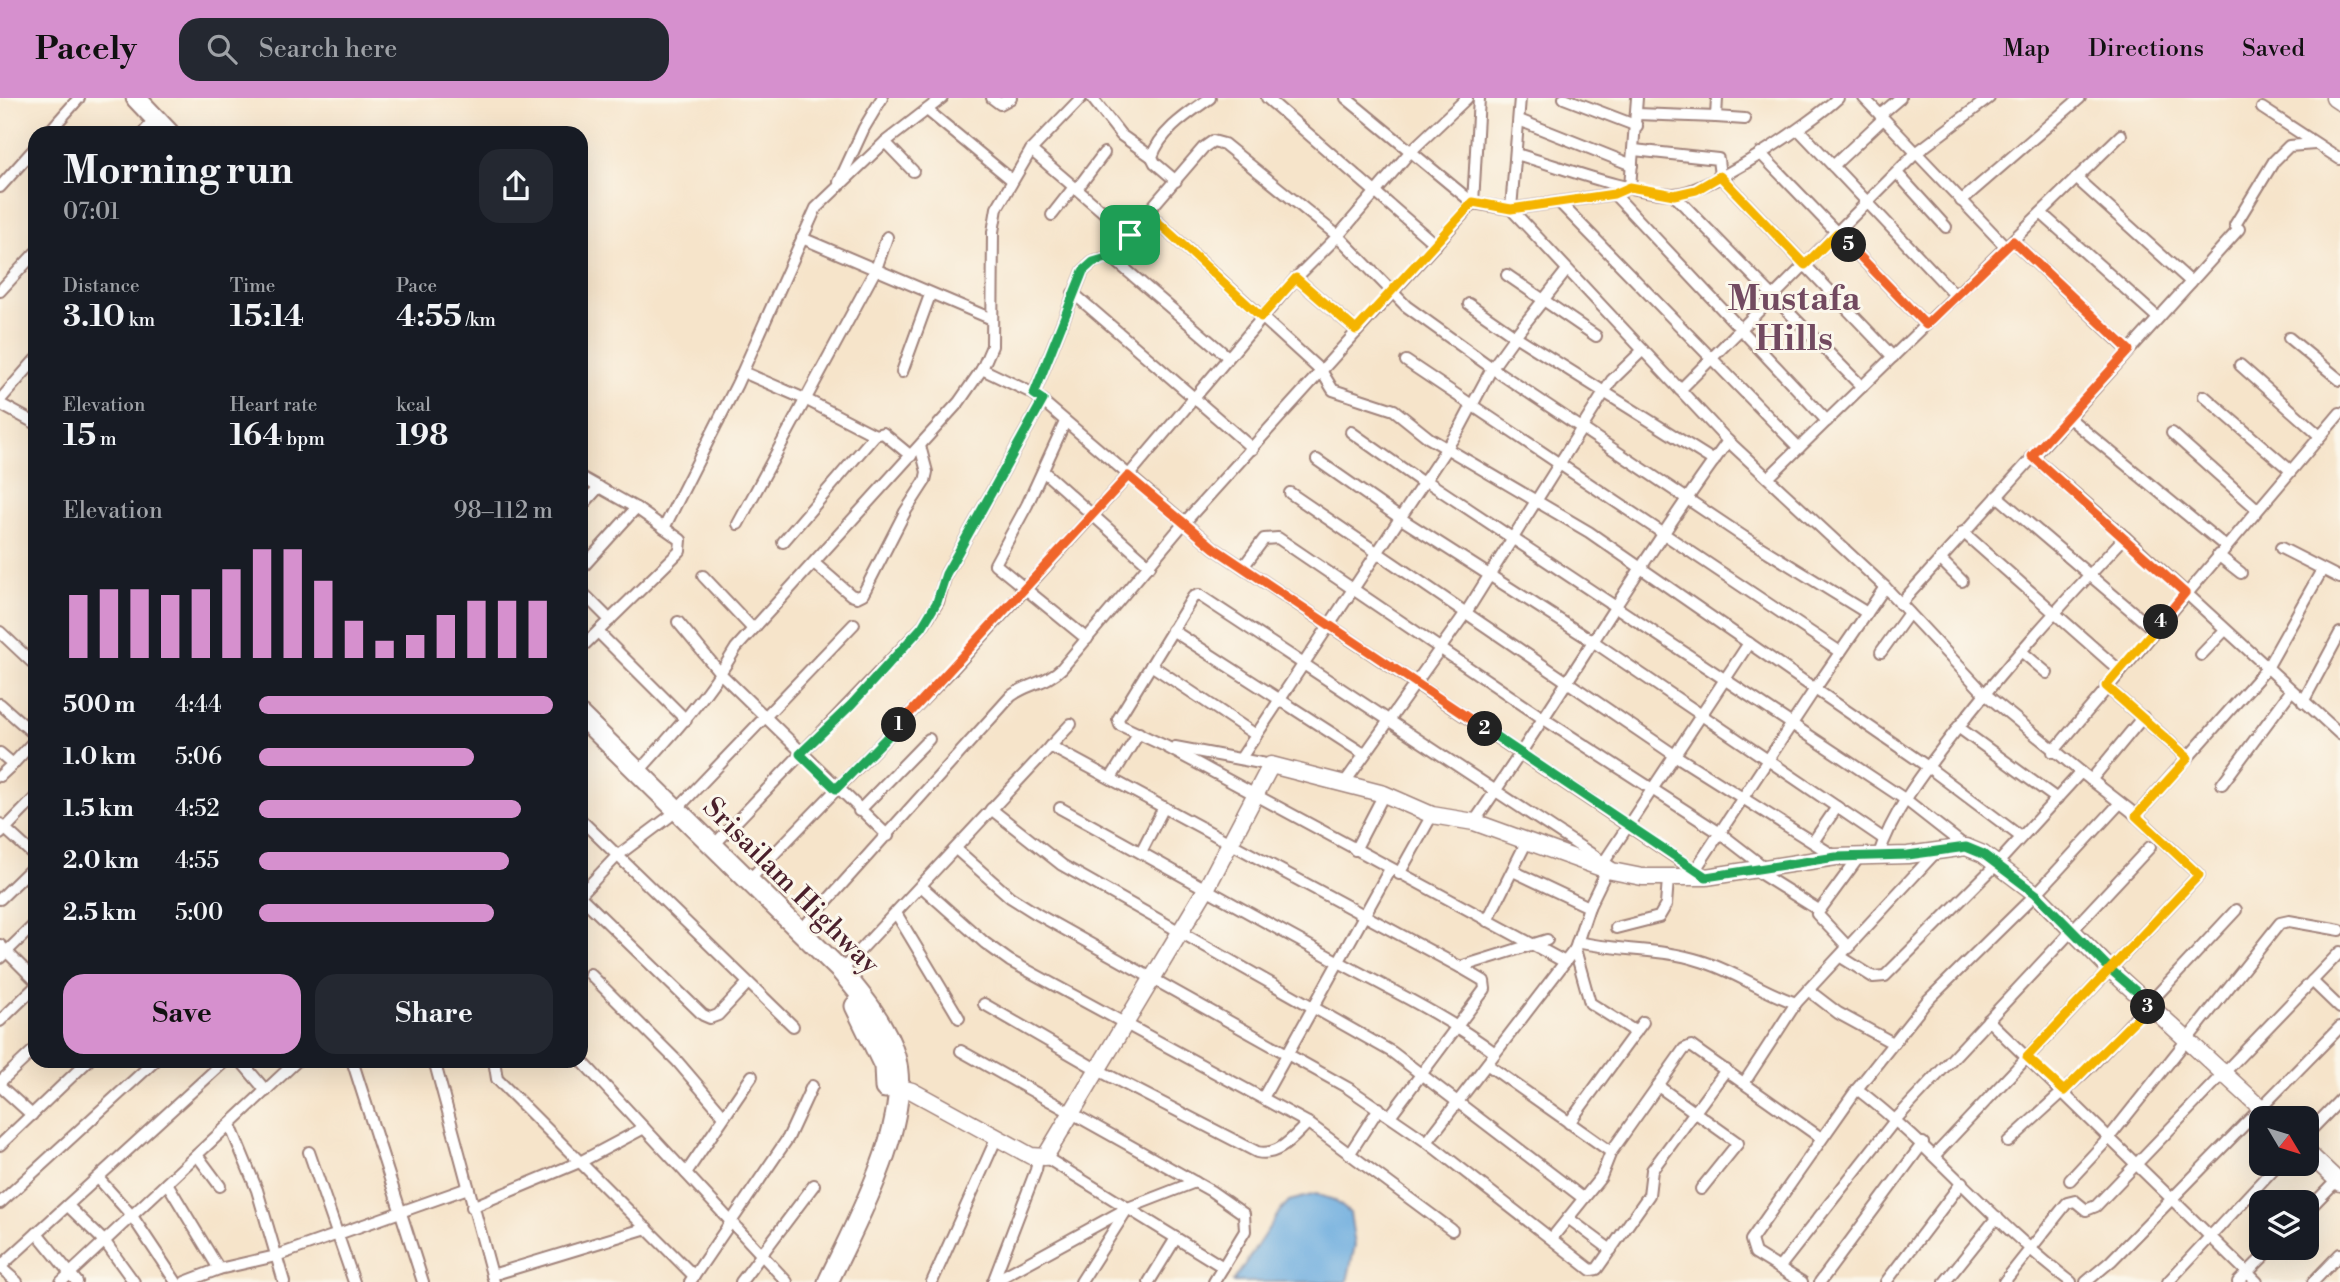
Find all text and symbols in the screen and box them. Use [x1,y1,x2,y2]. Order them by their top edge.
search box [179,18,669,81]
text: Pacely [35,29,137,70]
icon: search [203,30,241,68]
text: Search here [259,33,397,65]
text: Map [2003,34,2050,64]
text: Directions [2088,34,2204,64]
text: Saved [2242,34,2305,64]
text: Morning run [63,148,293,195]
button: share [479,149,553,223]
text: 07:01 [63,198,119,226]
pin [1100,205,1160,265]
icon: arrive [1111,216,1149,254]
pin: 5 [1832,228,1867,262]
text: 5 [1843,232,1854,256]
text: Distance [63,274,140,298]
text: Time [230,274,275,298]
text: Pace [396,274,437,298]
district label: Mustafa Hills [1727,278,1862,361]
text: 3.10 [63,298,125,336]
text: 15:14 [230,298,304,336]
text: 4:55 [396,298,462,336]
text: km [125,308,155,332]
text: /km [462,308,496,332]
text: Elevation [63,393,145,417]
text: Heart rate [230,393,317,417]
text: kcal [396,393,431,417]
text: 15 [63,417,96,455]
text: 164 [230,417,283,455]
text: 198 [396,417,448,455]
text: m [96,427,117,451]
text: bpm [283,427,325,451]
text: Elevation [63,497,163,525]
text: 98–112 m [454,497,553,525]
pin: 4 [2144,604,2178,640]
text: 4 [2154,609,2167,633]
text: 500 m [63,691,135,719]
text: 4:44 [175,691,222,719]
pin: 1 [881,708,916,742]
text: 1 [894,712,903,736]
pin: 2 [1468,712,1502,746]
text: 2 [1479,716,1490,740]
text: 1.0 km [63,743,136,771]
text: 5:06 [175,743,222,771]
street label: Srisailam Highway [695,790,887,982]
text: 1.5 km [63,795,134,823]
text: 4:52 [175,795,220,823]
text: 2.0 km [63,847,139,875]
text: 4:55 [175,847,219,875]
text: 2.5 km [63,899,137,927]
text: 5:00 [175,899,223,927]
button: Save [63,974,301,1054]
button: Share [315,974,553,1054]
pin: 3 [2130,990,2166,1024]
text: 3 [2142,994,2153,1018]
north arrow [2249,1106,2319,1176]
map controls [2249,1106,2319,1260]
button: layers [2249,1190,2319,1260]

